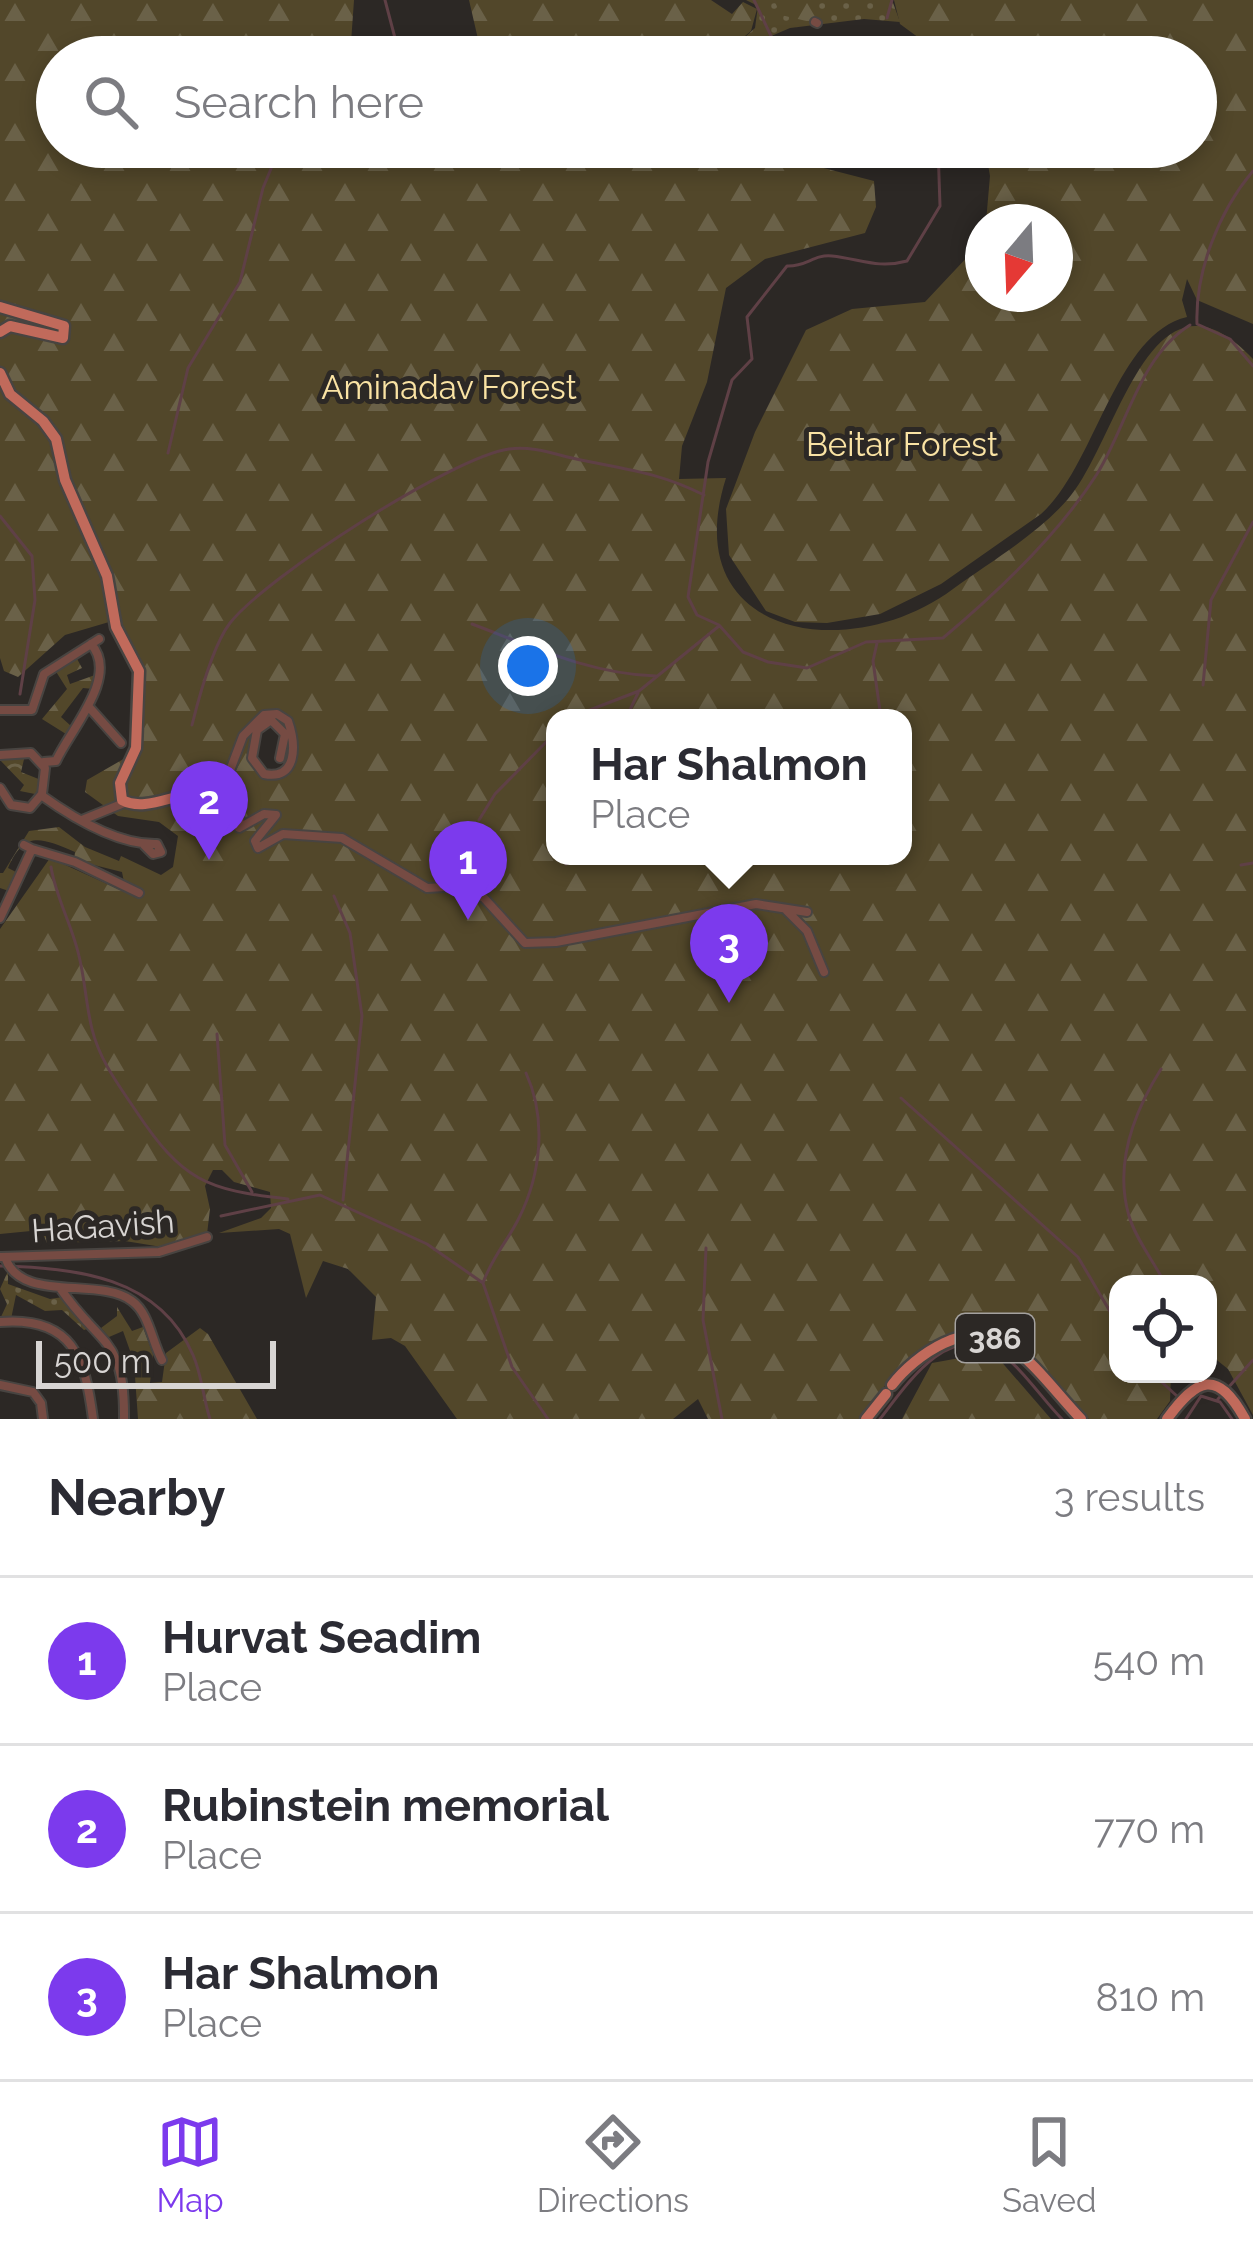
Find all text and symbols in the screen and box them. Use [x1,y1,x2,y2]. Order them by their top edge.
search box [36,36,1217,168]
icon: search [78,69,144,135]
text: Search here [174,76,424,129]
north arrow [965,204,1073,312]
park label: Aminadav Forest [321,368,577,407]
park label: Beitar Forest [806,425,998,464]
your location [498,636,558,696]
popup [546,709,912,865]
text: Har Shalmon [590,738,868,791]
pin: 2 [170,761,248,860]
text: Place [590,791,691,837]
pin: 1 [429,821,507,920]
pin: 3 [690,904,768,1003]
street label: HaGavish [30,1202,176,1250]
map controls [1109,1275,1217,1383]
button: locate [1109,1275,1217,1383]
road number: 386 [956,1314,1034,1362]
scale bar [36,1335,276,1388]
text: 500 m [54,1342,151,1381]
text: Nearby [48,1467,225,1527]
text: 3 results [1054,1474,1205,1520]
text: Hurvat Seadim [162,1611,481,1664]
text: 1 [77,1638,97,1684]
text: 540 m [1093,1638,1205,1684]
text: Place [162,1664,262,1710]
text: Rubinstein memorial [162,1779,609,1832]
text: 2 [76,1806,98,1852]
text: 770 m [1094,1806,1205,1852]
text: Place [162,1832,262,1878]
text: Har Shalmon [162,1947,439,2000]
text: 3 [76,1974,98,2020]
text: 810 m [1096,1974,1205,2020]
text: Place [162,2000,262,2046]
tab: Map [157,2109,224,2220]
tab: Directions [537,2109,689,2220]
tab: Saved [1002,2109,1096,2220]

